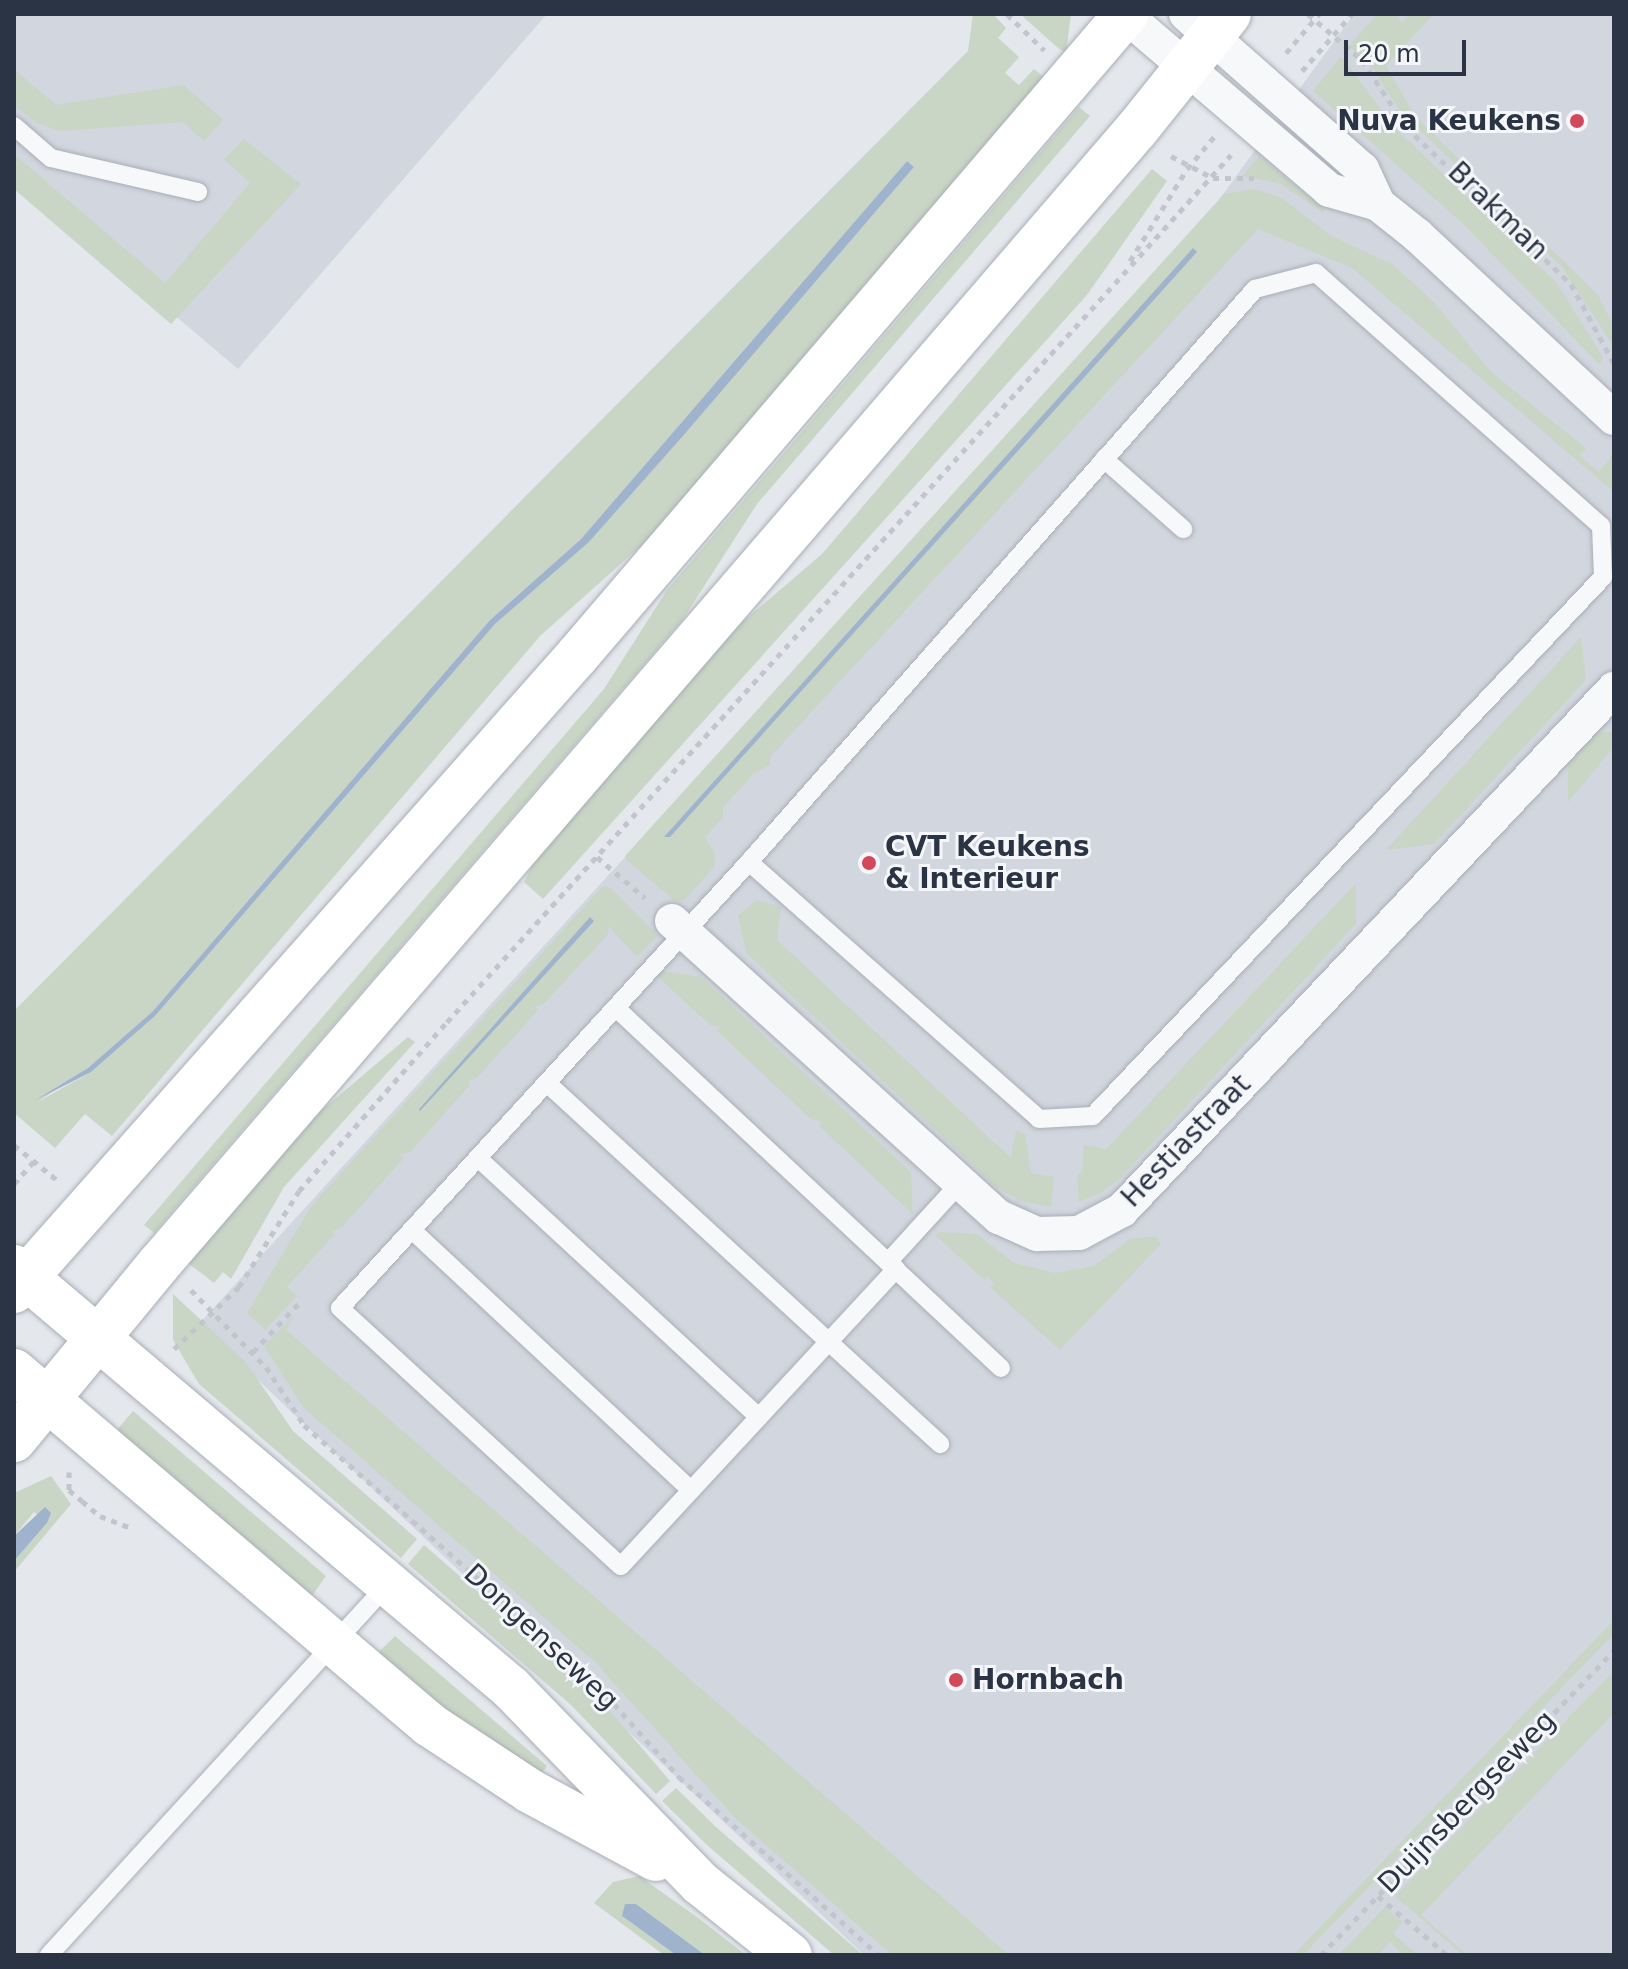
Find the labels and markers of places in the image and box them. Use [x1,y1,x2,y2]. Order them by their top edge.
place label: Nuva Keukens [1337,104,1561,138]
marker: Nuva Keukens [1568,112,1586,130]
place label: CVT Keukens & Interieur [885,830,1090,896]
marker: CVT Keukens & Interieur [860,854,878,872]
place label: Hornbach [972,1663,1124,1697]
marker: Hornbach [947,1671,965,1689]

